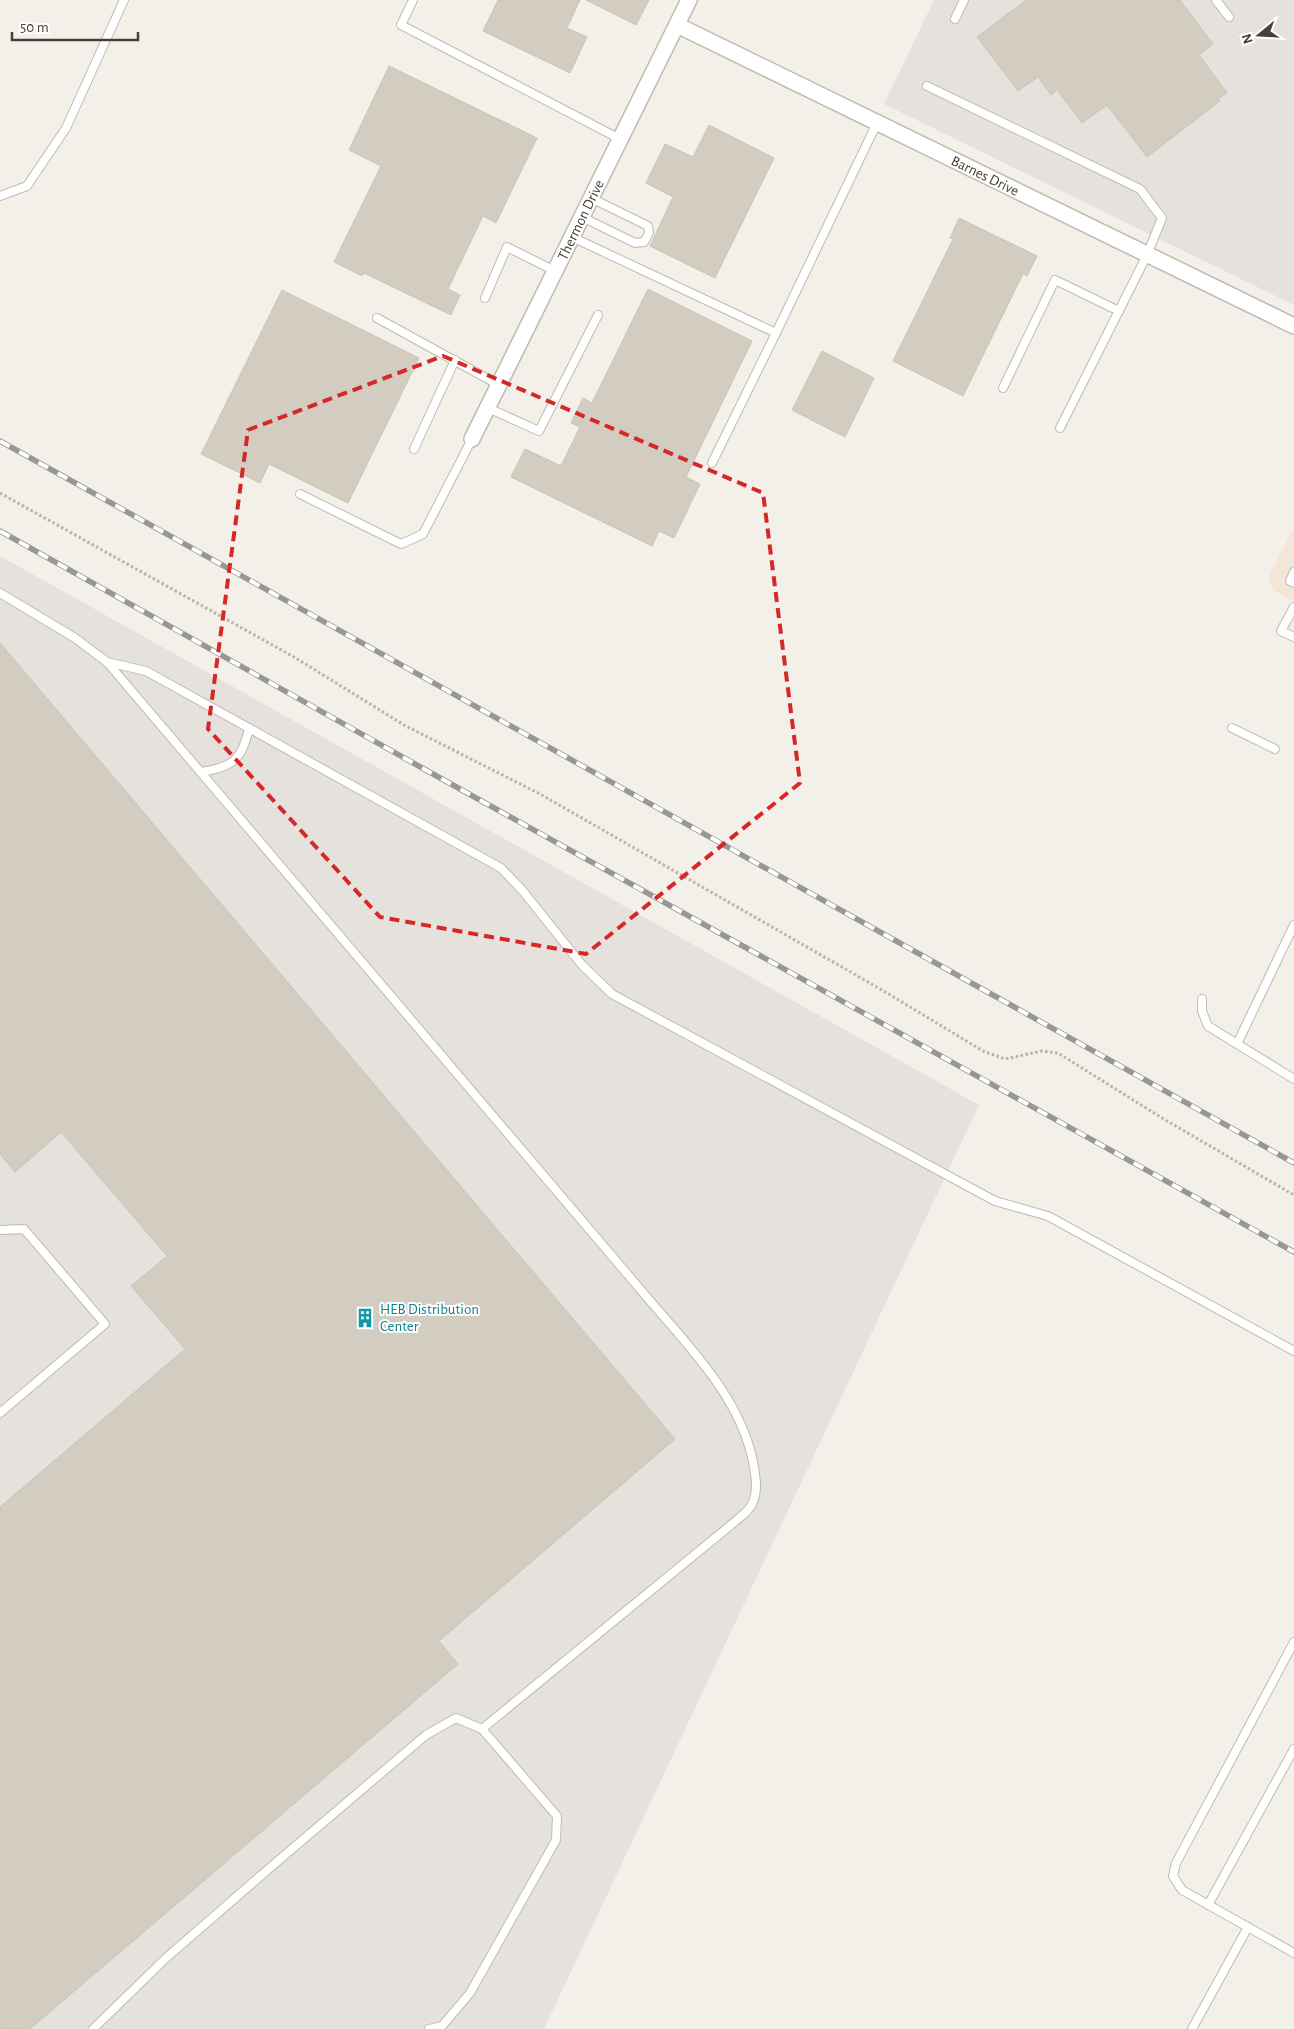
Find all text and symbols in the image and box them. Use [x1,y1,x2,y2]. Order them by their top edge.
scale bar [12,10,139,42]
north arrow [1234,10,1284,60]
text: 50 m [20,20,49,35]
text: N [1239,32,1256,46]
street label: Barnes Drive [949,153,1021,199]
street label: Thermon Drive [555,177,607,263]
place label: HEB Distribution Center [380,1302,479,1334]
building icon: HEB Distribution Center [354,1307,376,1329]

